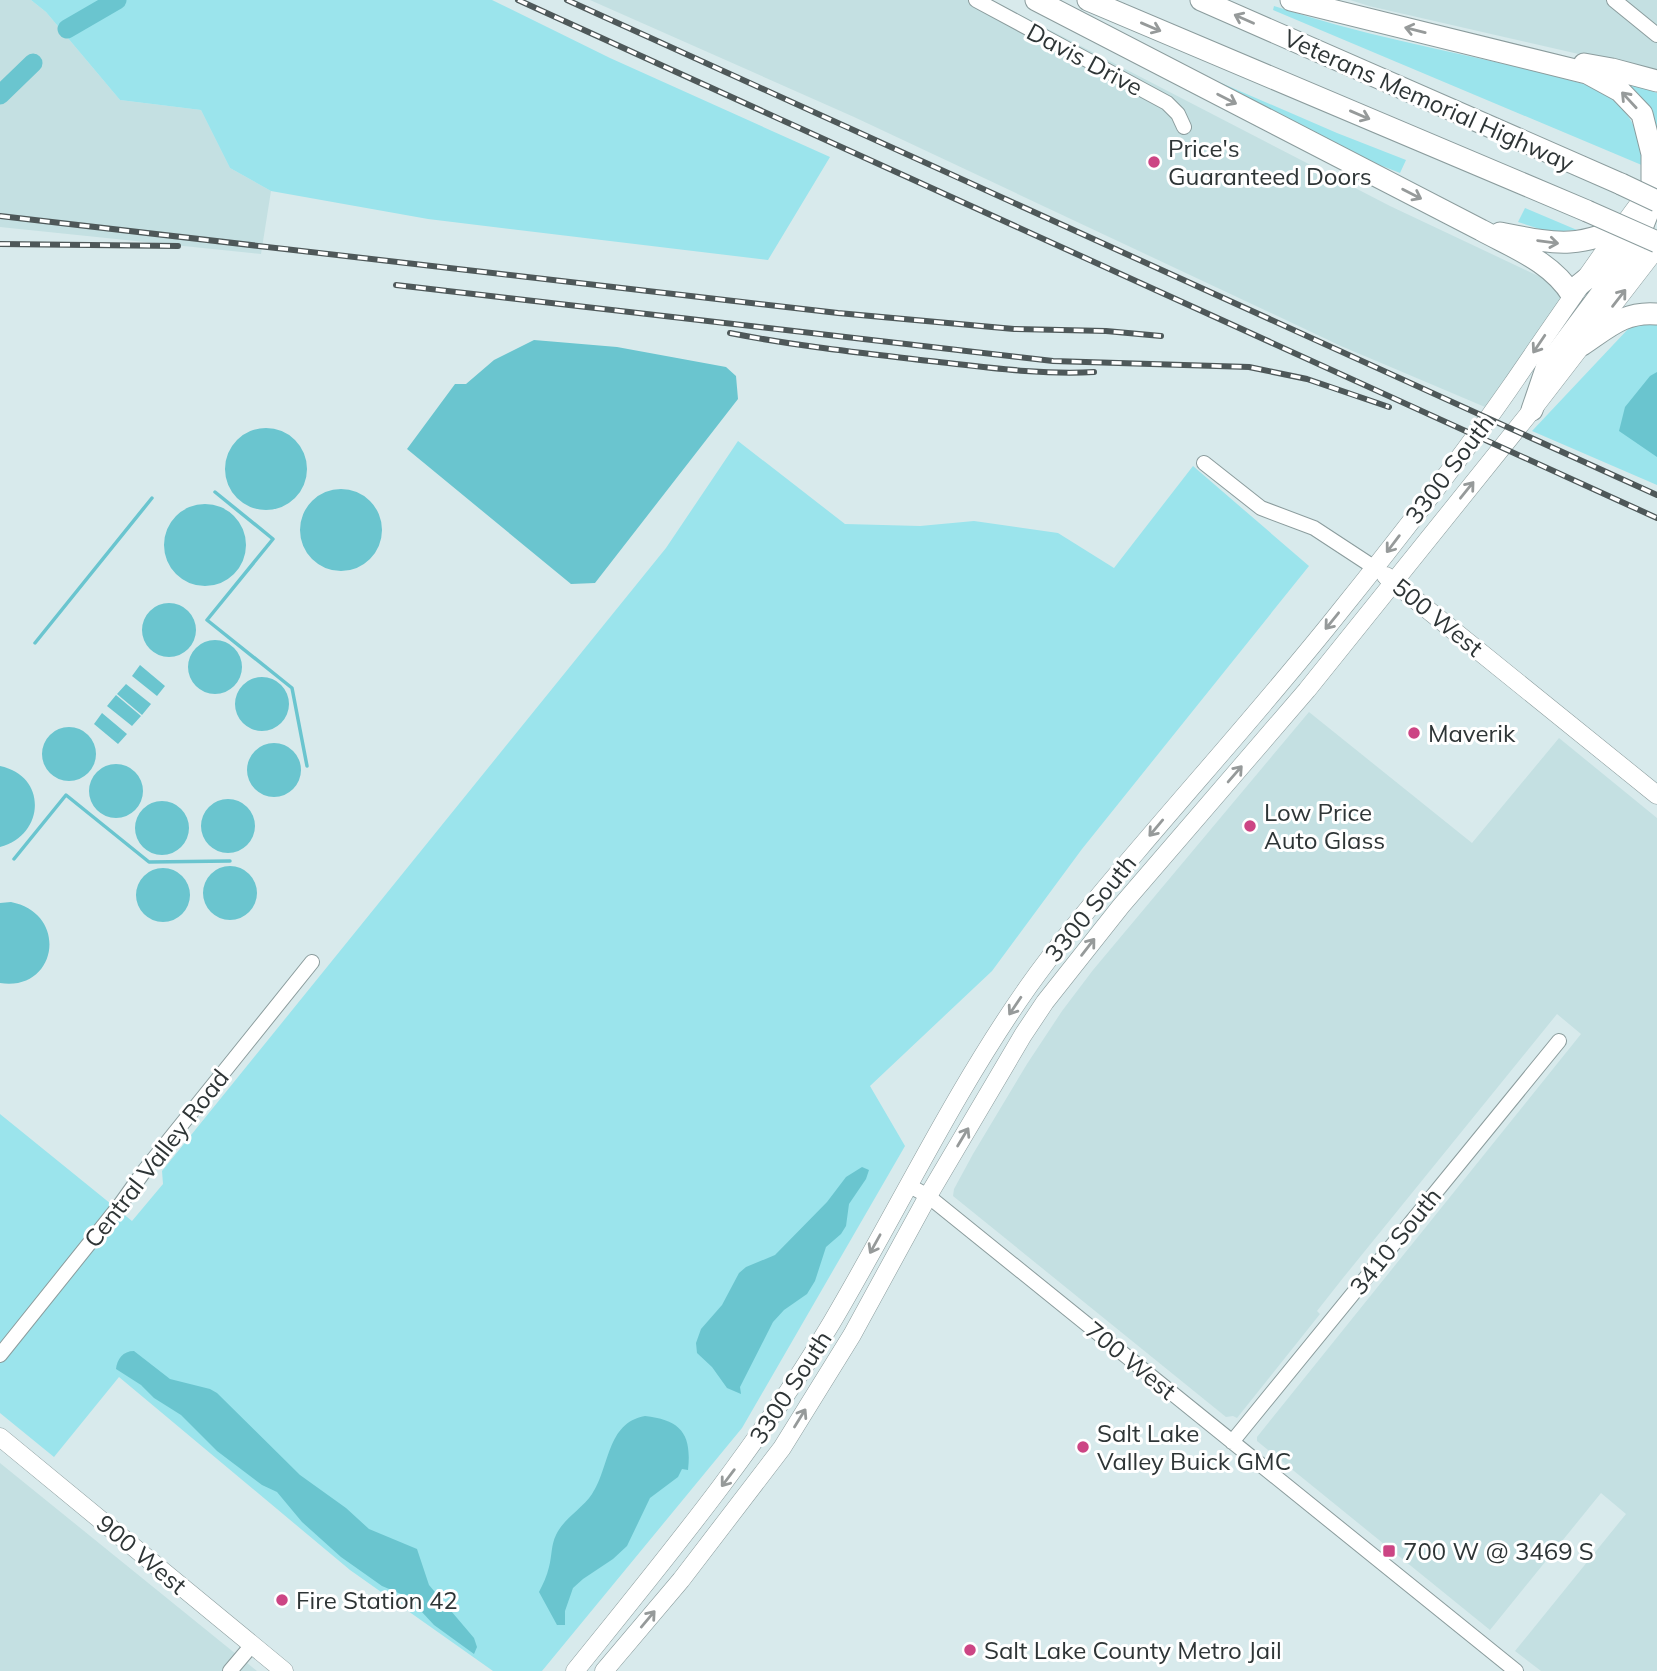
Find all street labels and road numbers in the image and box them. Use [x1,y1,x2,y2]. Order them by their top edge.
street label: Davis Drive [1022,16,1148,102]
street label: Veterans Memorial Highway [1279,22,1579,178]
street label: 3300 South [1398,409,1500,529]
street label: 500 West [1387,571,1489,663]
street label: 3300 South [1038,848,1142,968]
street label: Central Valley Road [77,1063,235,1253]
street label: 3410 South [1343,1181,1447,1301]
street label: 700 West [1080,1314,1182,1406]
street label: 3300 South [742,1325,838,1449]
street label: 900 West [91,1508,193,1600]

